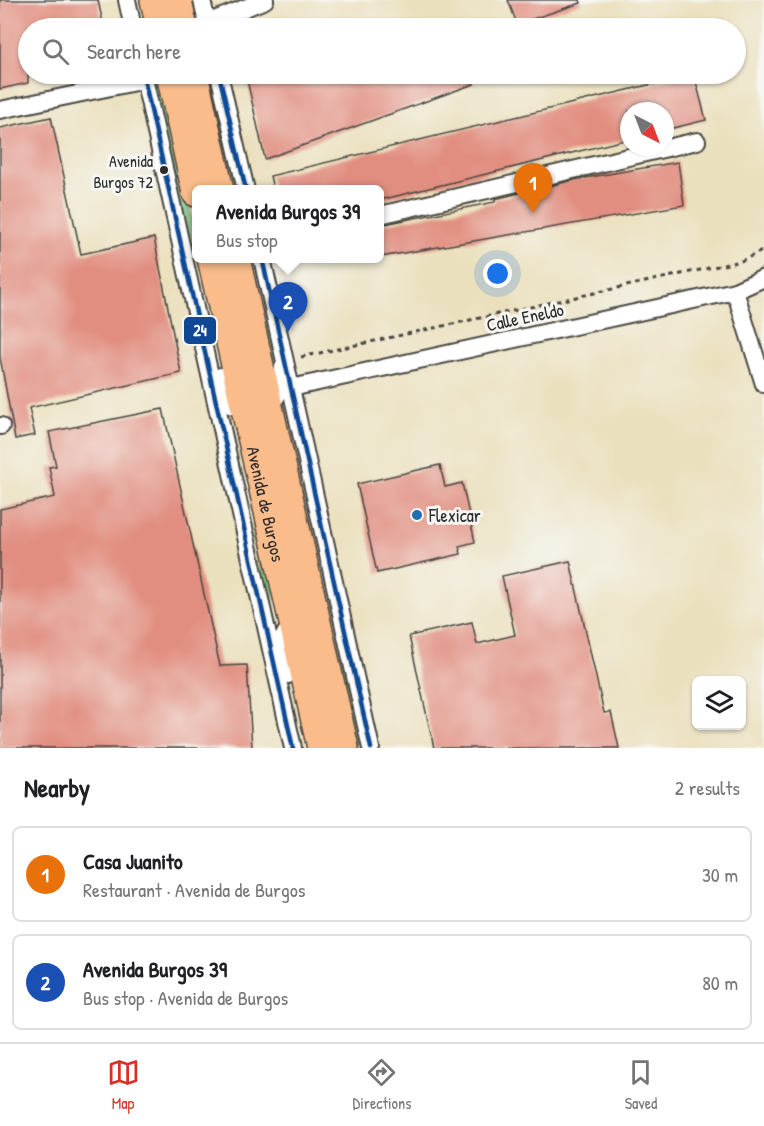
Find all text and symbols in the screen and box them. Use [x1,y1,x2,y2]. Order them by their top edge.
search box [18,18,746,84]
icon: search [39,35,72,68]
text: Search here [87,36,181,66]
north arrow [620,102,674,156]
place label: Avenida Burgos 72 [94,150,154,193]
marker: Avenida Burgos 72 [158,164,170,176]
pin: 1 [514,164,552,213]
popup [192,185,384,263]
text: Avenida Burgos 39 [216,196,360,226]
text: Bus stop [216,226,278,253]
your location [483,259,512,288]
pin: 2 [268,282,308,332]
street label: Calle Eneldo [484,297,566,337]
line badge: 24 [183,316,217,345]
text: 24 [193,319,207,341]
street label: Avenida de Burgos [241,444,291,564]
place label: Flexicar [428,503,481,528]
marker: Flexicar [410,508,424,522]
map controls [692,676,746,730]
button: layers [692,676,746,730]
text: Nearby [24,770,90,805]
text: 2 results [675,774,740,801]
text: Casa Juanito [83,846,183,876]
text: 1 [42,861,49,888]
text: 30 m [702,861,738,888]
text: Restaurant · Avenida de Burgos [83,876,305,903]
text: Avenida Burgos 39 [83,954,227,984]
text: 2 [41,969,50,996]
text: 80 m [702,969,738,996]
text: Bus stop · Avenida de Burgos [83,984,288,1011]
tab: Map [107,1056,140,1114]
tab: Directions [353,1056,411,1114]
tab: Saved [624,1056,657,1114]

